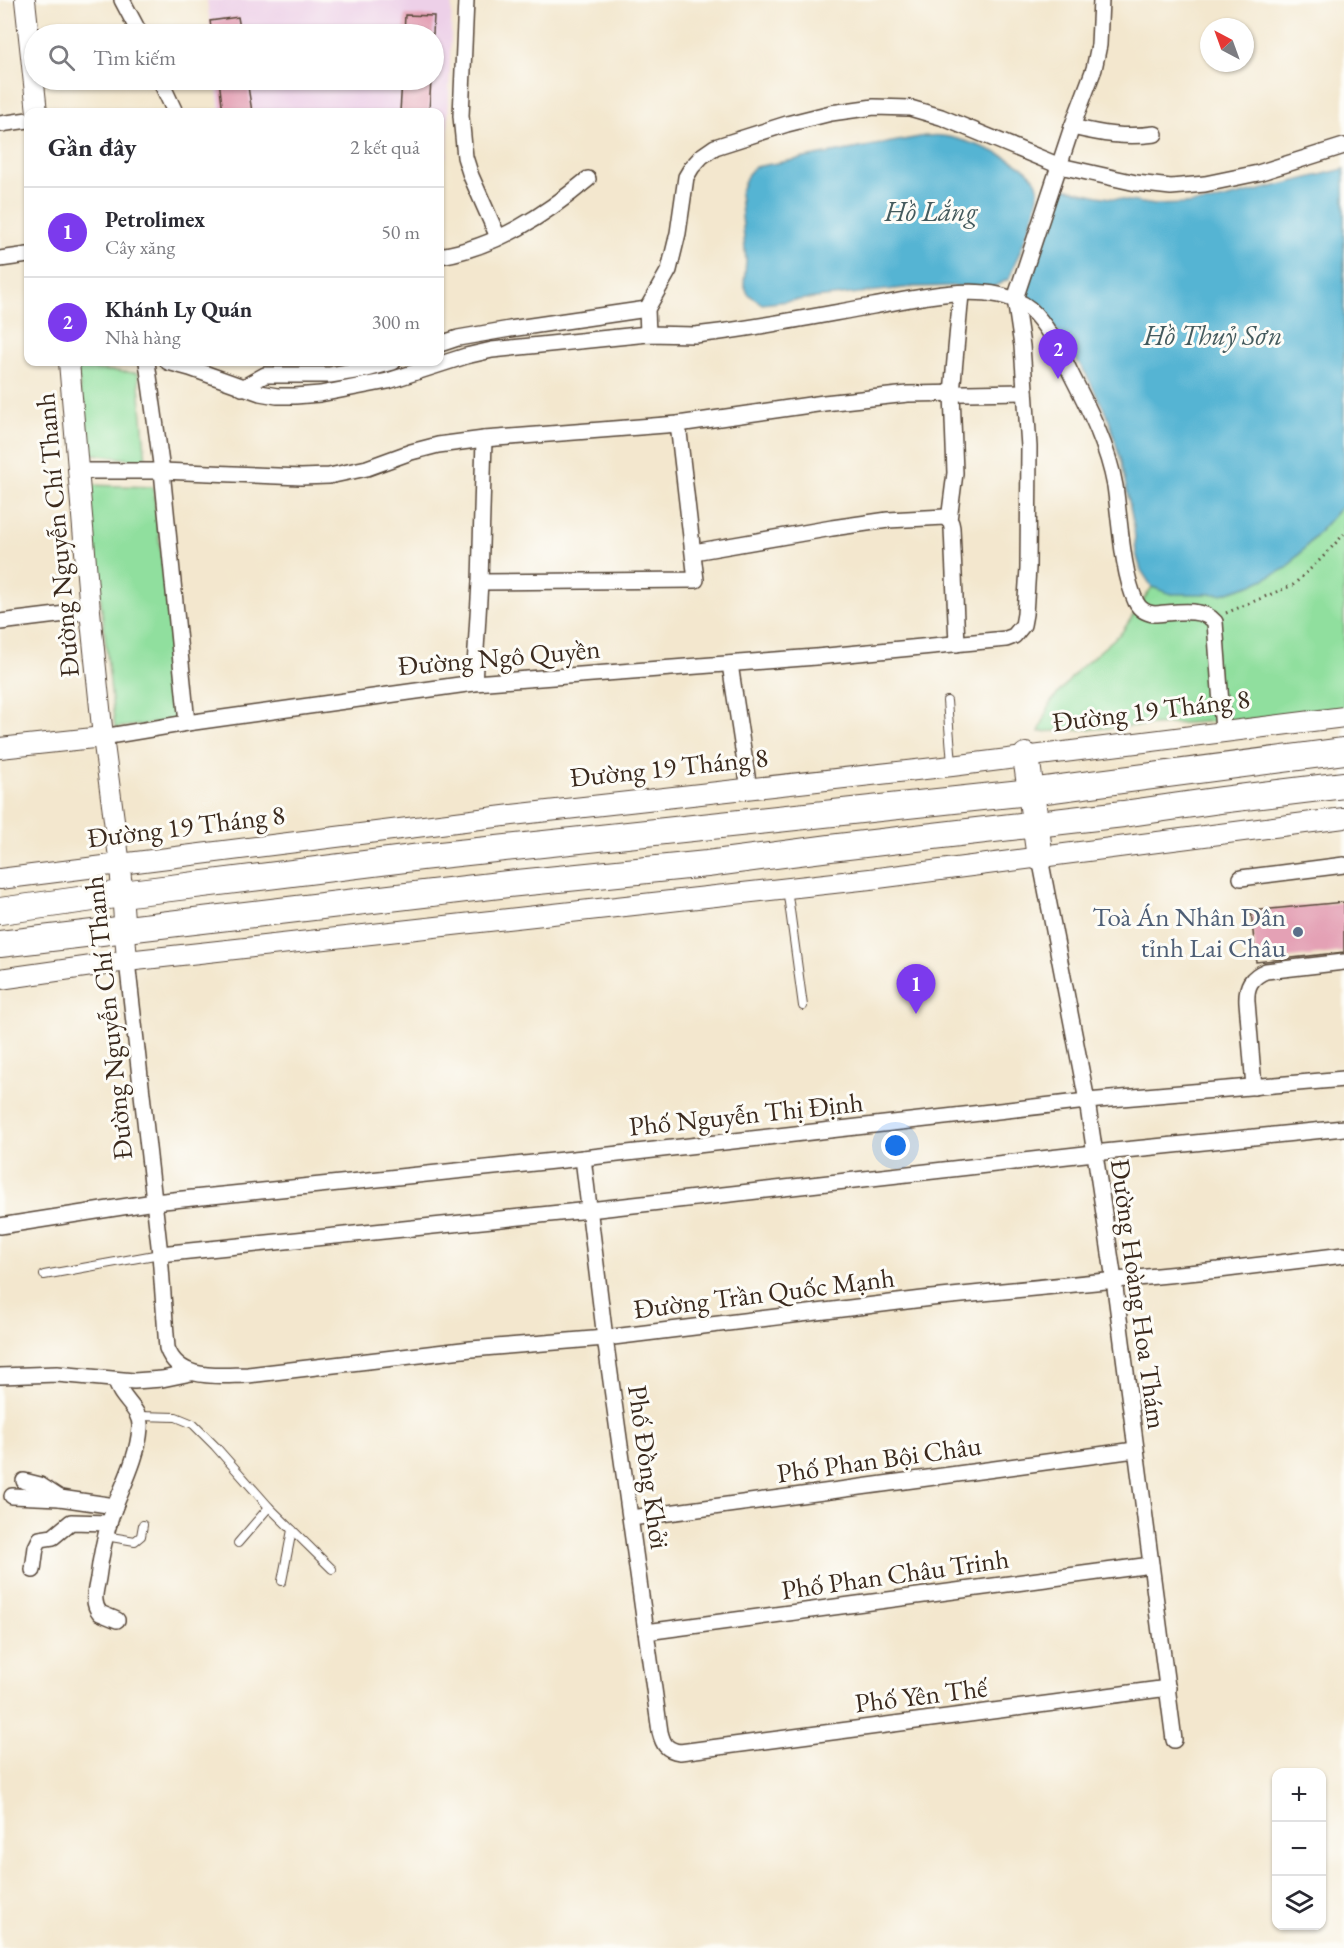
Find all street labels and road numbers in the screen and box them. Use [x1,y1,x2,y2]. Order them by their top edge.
street label: Đường Nguyễn Chí Thanh [27,391,87,679]
street label: Đường Ngô Quyền [396,631,602,683]
street label: Đường 19 Tháng 8 [1050,681,1252,739]
street label: Đường 19 Tháng 8 [568,739,770,795]
street label: Đường 19 Tháng 8 [85,797,287,855]
street label: Đường Nguyễn Chí Thanh [76,874,140,1162]
street label: Phố Nguyễn Thị Định [627,1084,865,1144]
street label: Đường Hoàng Hoa Thám [1103,1157,1175,1431]
street label: Đường Trần Quốc Mạnh [631,1260,897,1326]
street label: Phố Đồng Khởi [620,1383,678,1552]
street label: Phố Phan Bội Châu [775,1427,983,1491]
street label: Phố Phan Châu Trinh [779,1541,1011,1607]
street label: Phố Yên Thế [853,1669,991,1720]

